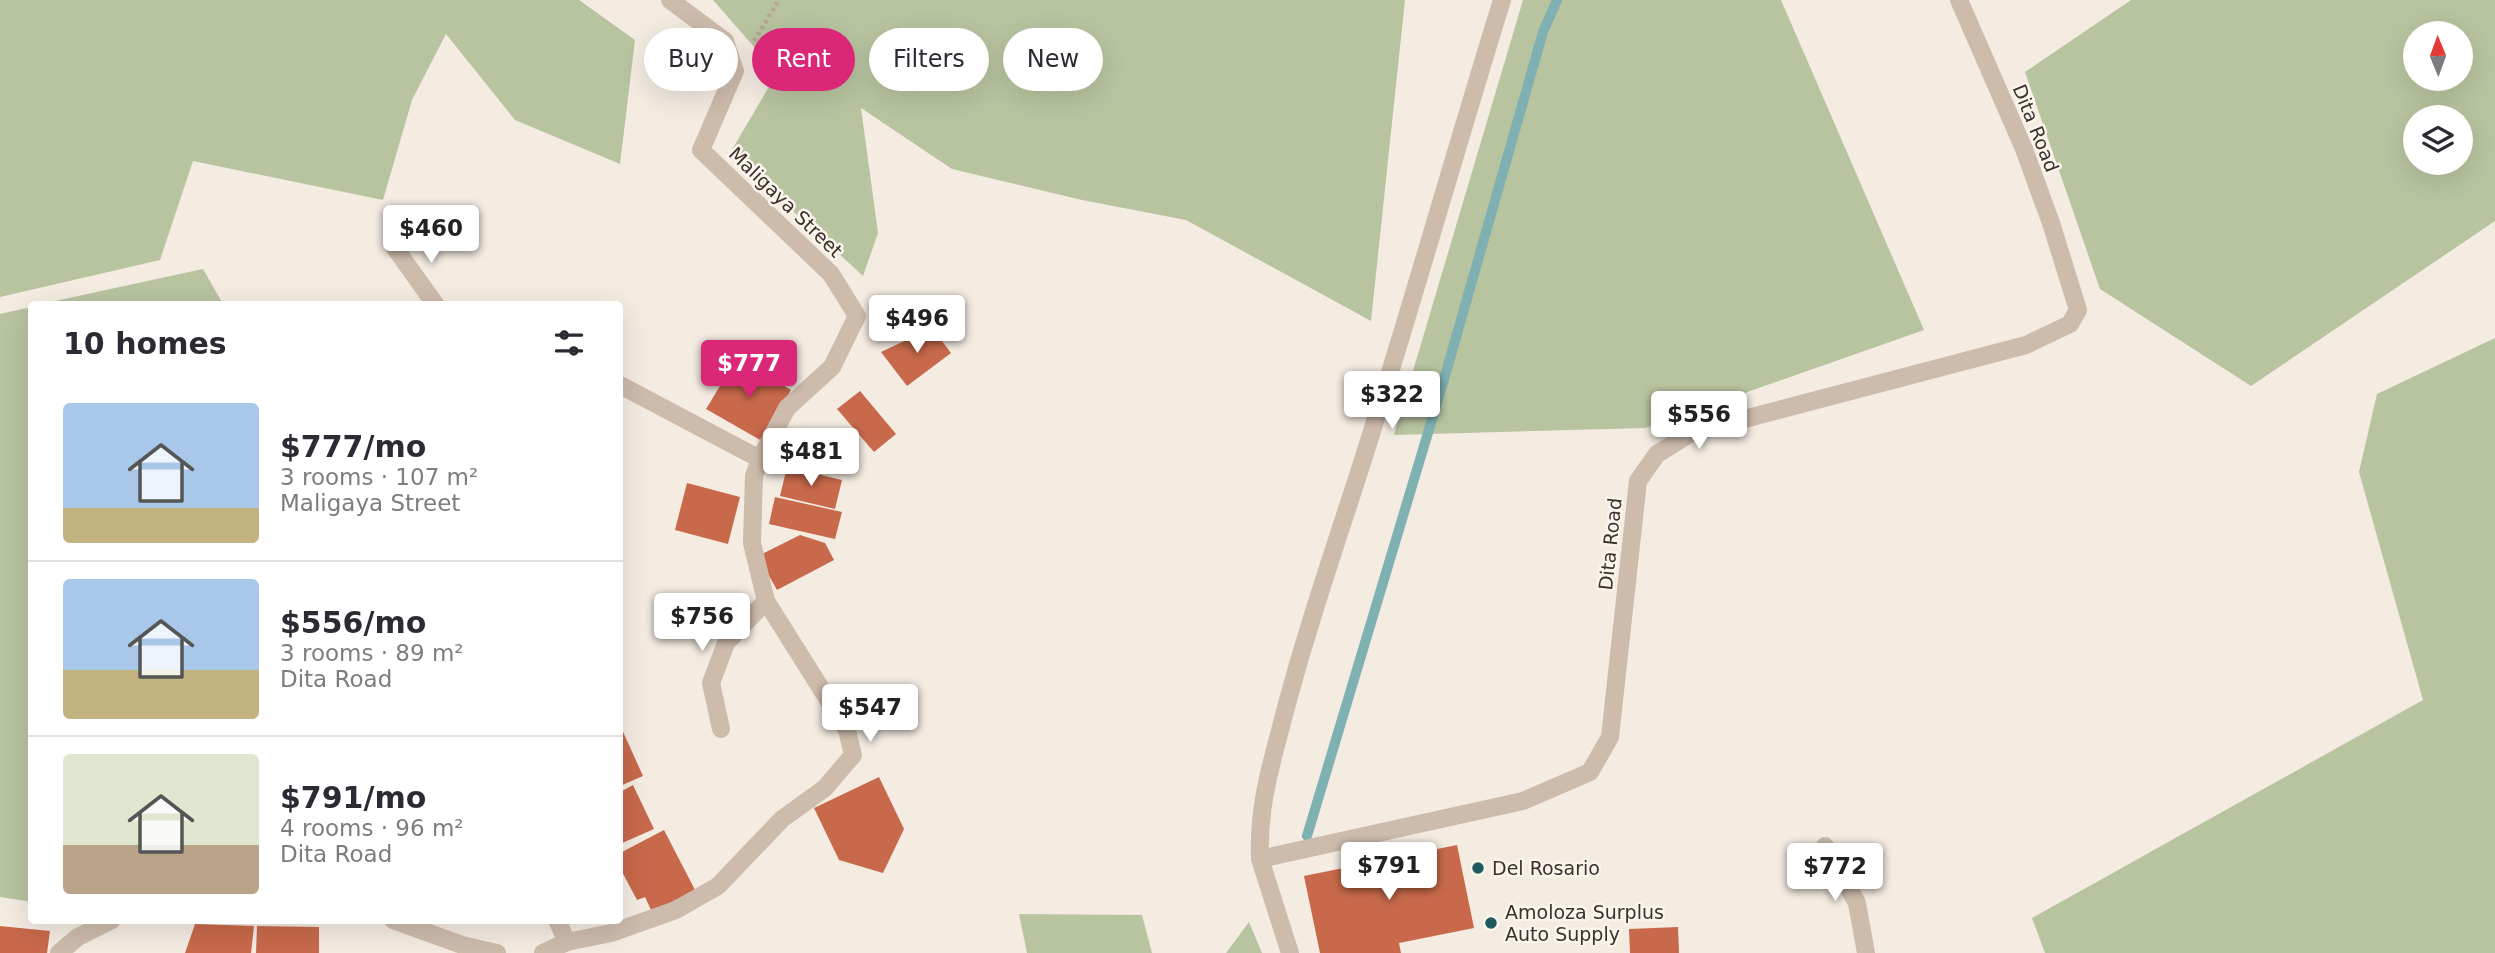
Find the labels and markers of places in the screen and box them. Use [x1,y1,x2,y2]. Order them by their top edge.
pin: $460 [390,205,472,265]
pin: $496 [876,296,958,355]
pin: $777 [708,340,790,400]
pin: $322 [1351,372,1433,431]
pin: $556 [1658,392,1740,451]
pin: $481 [770,428,852,488]
pin: $756 [661,594,743,653]
pin: $547 [829,684,911,744]
pin: $791 [1348,842,1430,902]
pin: $772 [1794,844,1876,903]
place label: Del Rosario [1492,857,1600,879]
marker: Del Rosario [1470,860,1486,876]
place label: Amoloza Surplus Auto Supply [1505,901,1664,945]
marker: Amoloza Surplus Auto Supply [1483,915,1499,931]

